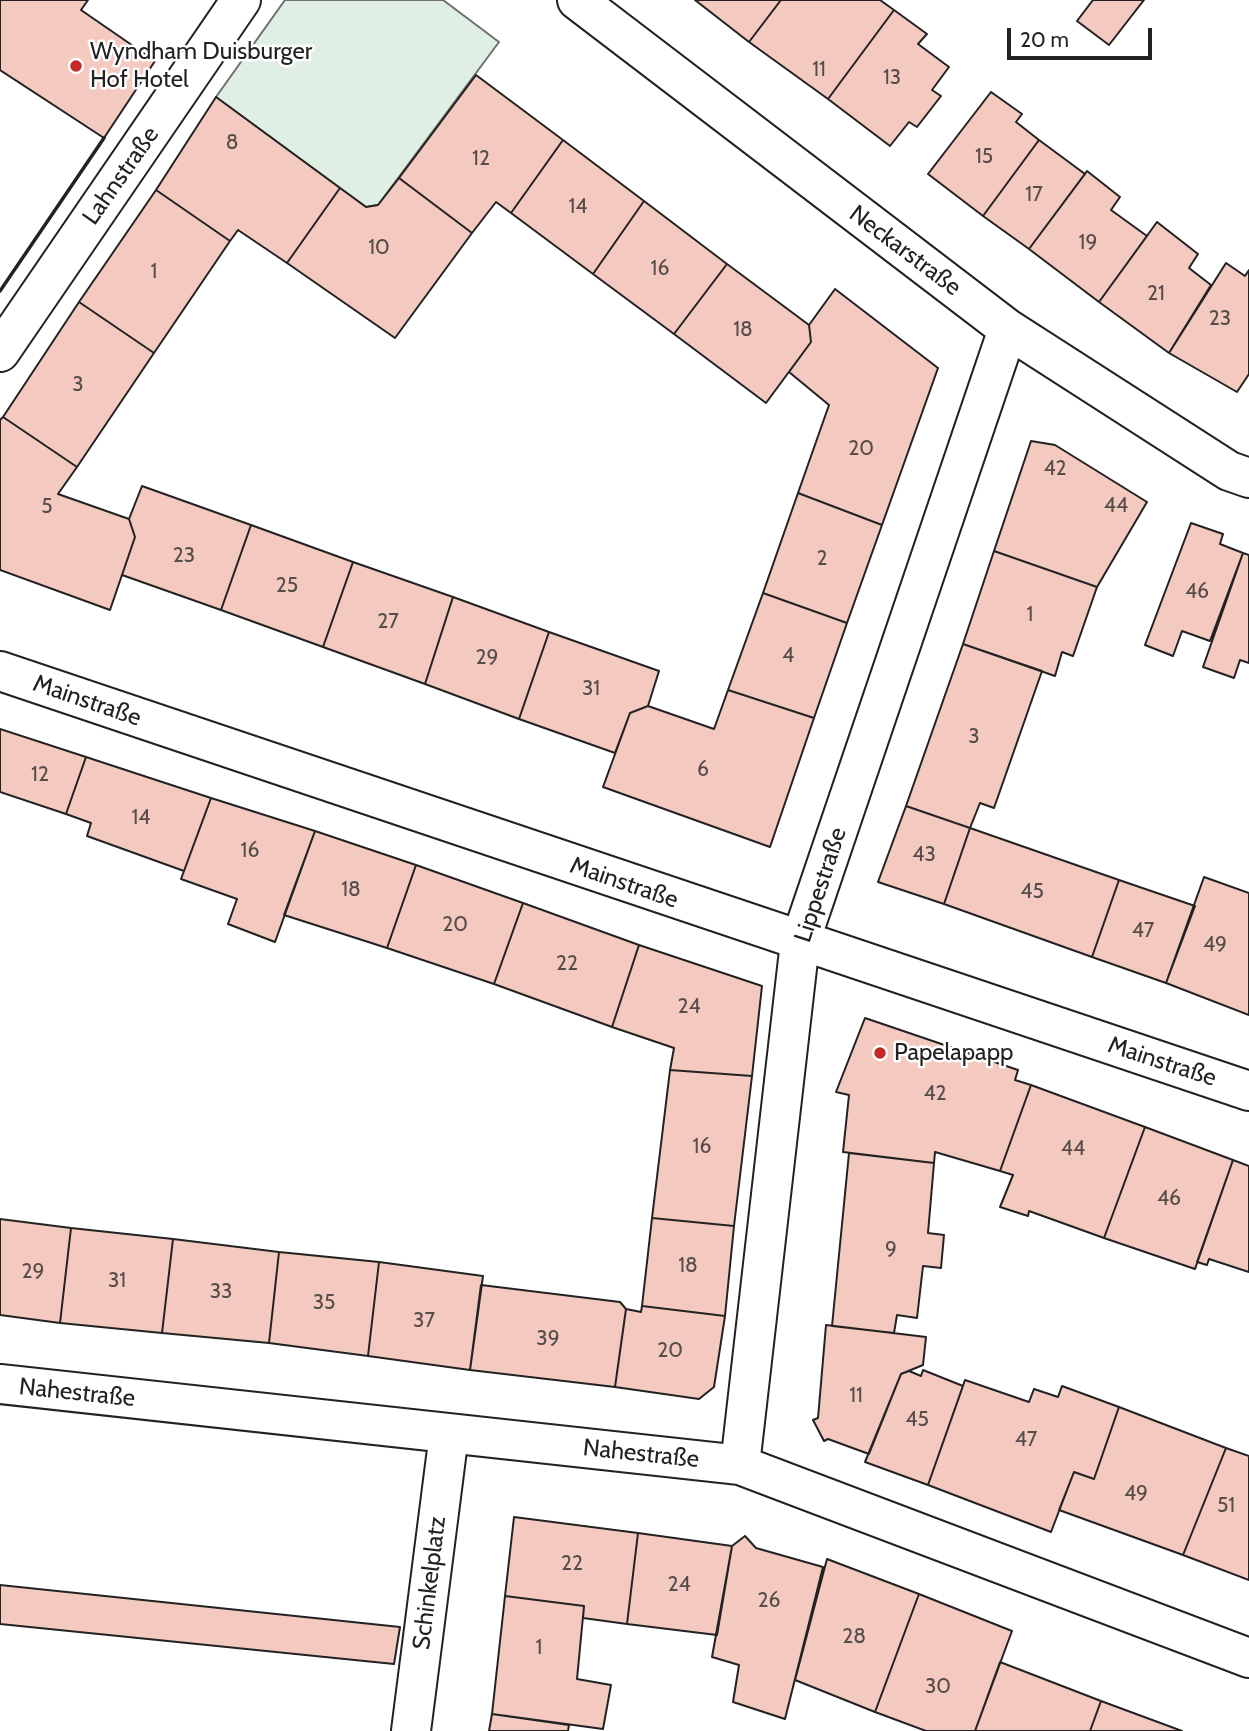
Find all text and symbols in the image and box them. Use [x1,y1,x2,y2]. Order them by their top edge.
scale bar [1011,14,1156,58]
text: 20 m [1020,27,1069,52]
place label: Wyndham Duisburger Hof Hotel [90,38,312,94]
house number: 11 [812,57,826,83]
marker: Wyndham Duisburger Hof Hotel [68,58,84,74]
house number: 13 [883,65,901,91]
street label: Lahnstraße [77,121,165,231]
house number: 8 [226,130,238,156]
house number: 15 [975,144,993,170]
house number: 12 [472,146,490,172]
house number: 17 [1025,182,1043,208]
house number: 14 [569,194,587,220]
street label: Neckarstraße [843,200,967,302]
house number: 19 [1079,230,1097,256]
house number: 10 [368,235,390,261]
house number: 16 [651,256,669,282]
house number: 1 [151,259,157,285]
house number: 21 [1147,281,1165,307]
house number: 23 [1209,306,1231,332]
house number: 18 [733,317,753,343]
house number: 3 [72,372,84,398]
house number: 20 [848,436,874,462]
house number: 42 [1043,456,1067,482]
house number: 44 [1104,493,1128,519]
house number: 5 [41,494,53,520]
house number: 23 [173,543,195,569]
house number: 2 [816,546,828,572]
house number: 25 [276,573,298,599]
house number: 46 [1185,579,1209,605]
house number: 1 [1027,602,1033,628]
house number: 27 [377,609,399,635]
house number: 4 [782,643,794,669]
house number: 29 [476,645,498,671]
street label: Mainstraße [29,669,145,733]
house number: 31 [582,676,600,702]
house number: 3 [968,724,980,750]
house number: 6 [697,757,709,783]
house number: 12 [31,762,49,788]
house number: 14 [132,805,150,831]
street label: Lippestraße [789,824,853,946]
house number: 16 [241,838,259,864]
house number: 43 [912,842,936,868]
street label: Mainstraße [566,851,682,915]
house number: 18 [341,877,361,903]
house number: 45 [1020,879,1044,905]
house number: 20 [442,912,468,938]
house number: 47 [1132,918,1154,944]
house number: 49 [1203,932,1227,958]
house number: 22 [556,951,578,977]
house number: 24 [677,994,701,1020]
street label: Mainstraße [1104,1031,1220,1093]
place label: Papelapapp [894,1039,1013,1067]
marker: Papelapapp [872,1045,888,1061]
house number: 42 [923,1081,947,1107]
house number: 16 [693,1134,711,1160]
house number: 44 [1061,1136,1085,1162]
house number: 46 [1157,1186,1181,1212]
house number: 9 [885,1237,897,1263]
house number: 18 [678,1253,698,1279]
house number: 29 [22,1259,44,1285]
house number: 31 [108,1268,126,1294]
house number: 33 [210,1279,232,1305]
house number: 35 [313,1290,335,1316]
house number: 37 [413,1308,435,1334]
house number: 39 [536,1326,560,1352]
house number: 20 [657,1338,683,1364]
street label: Nahestraße [18,1373,136,1413]
house number: 11 [849,1383,863,1409]
house number: 45 [905,1407,929,1433]
house number: 47 [1015,1427,1037,1453]
street label: Nahestraße [582,1434,700,1474]
house number: 49 [1124,1481,1148,1507]
house number: 51 [1217,1493,1235,1519]
street label: Schinkelplatz [408,1515,452,1651]
house number: 22 [561,1551,583,1577]
house number: 24 [667,1572,691,1598]
house number: 26 [758,1588,780,1614]
house number: 28 [842,1624,866,1650]
house number: 1 [536,1635,542,1661]
house number: 30 [925,1674,951,1700]

